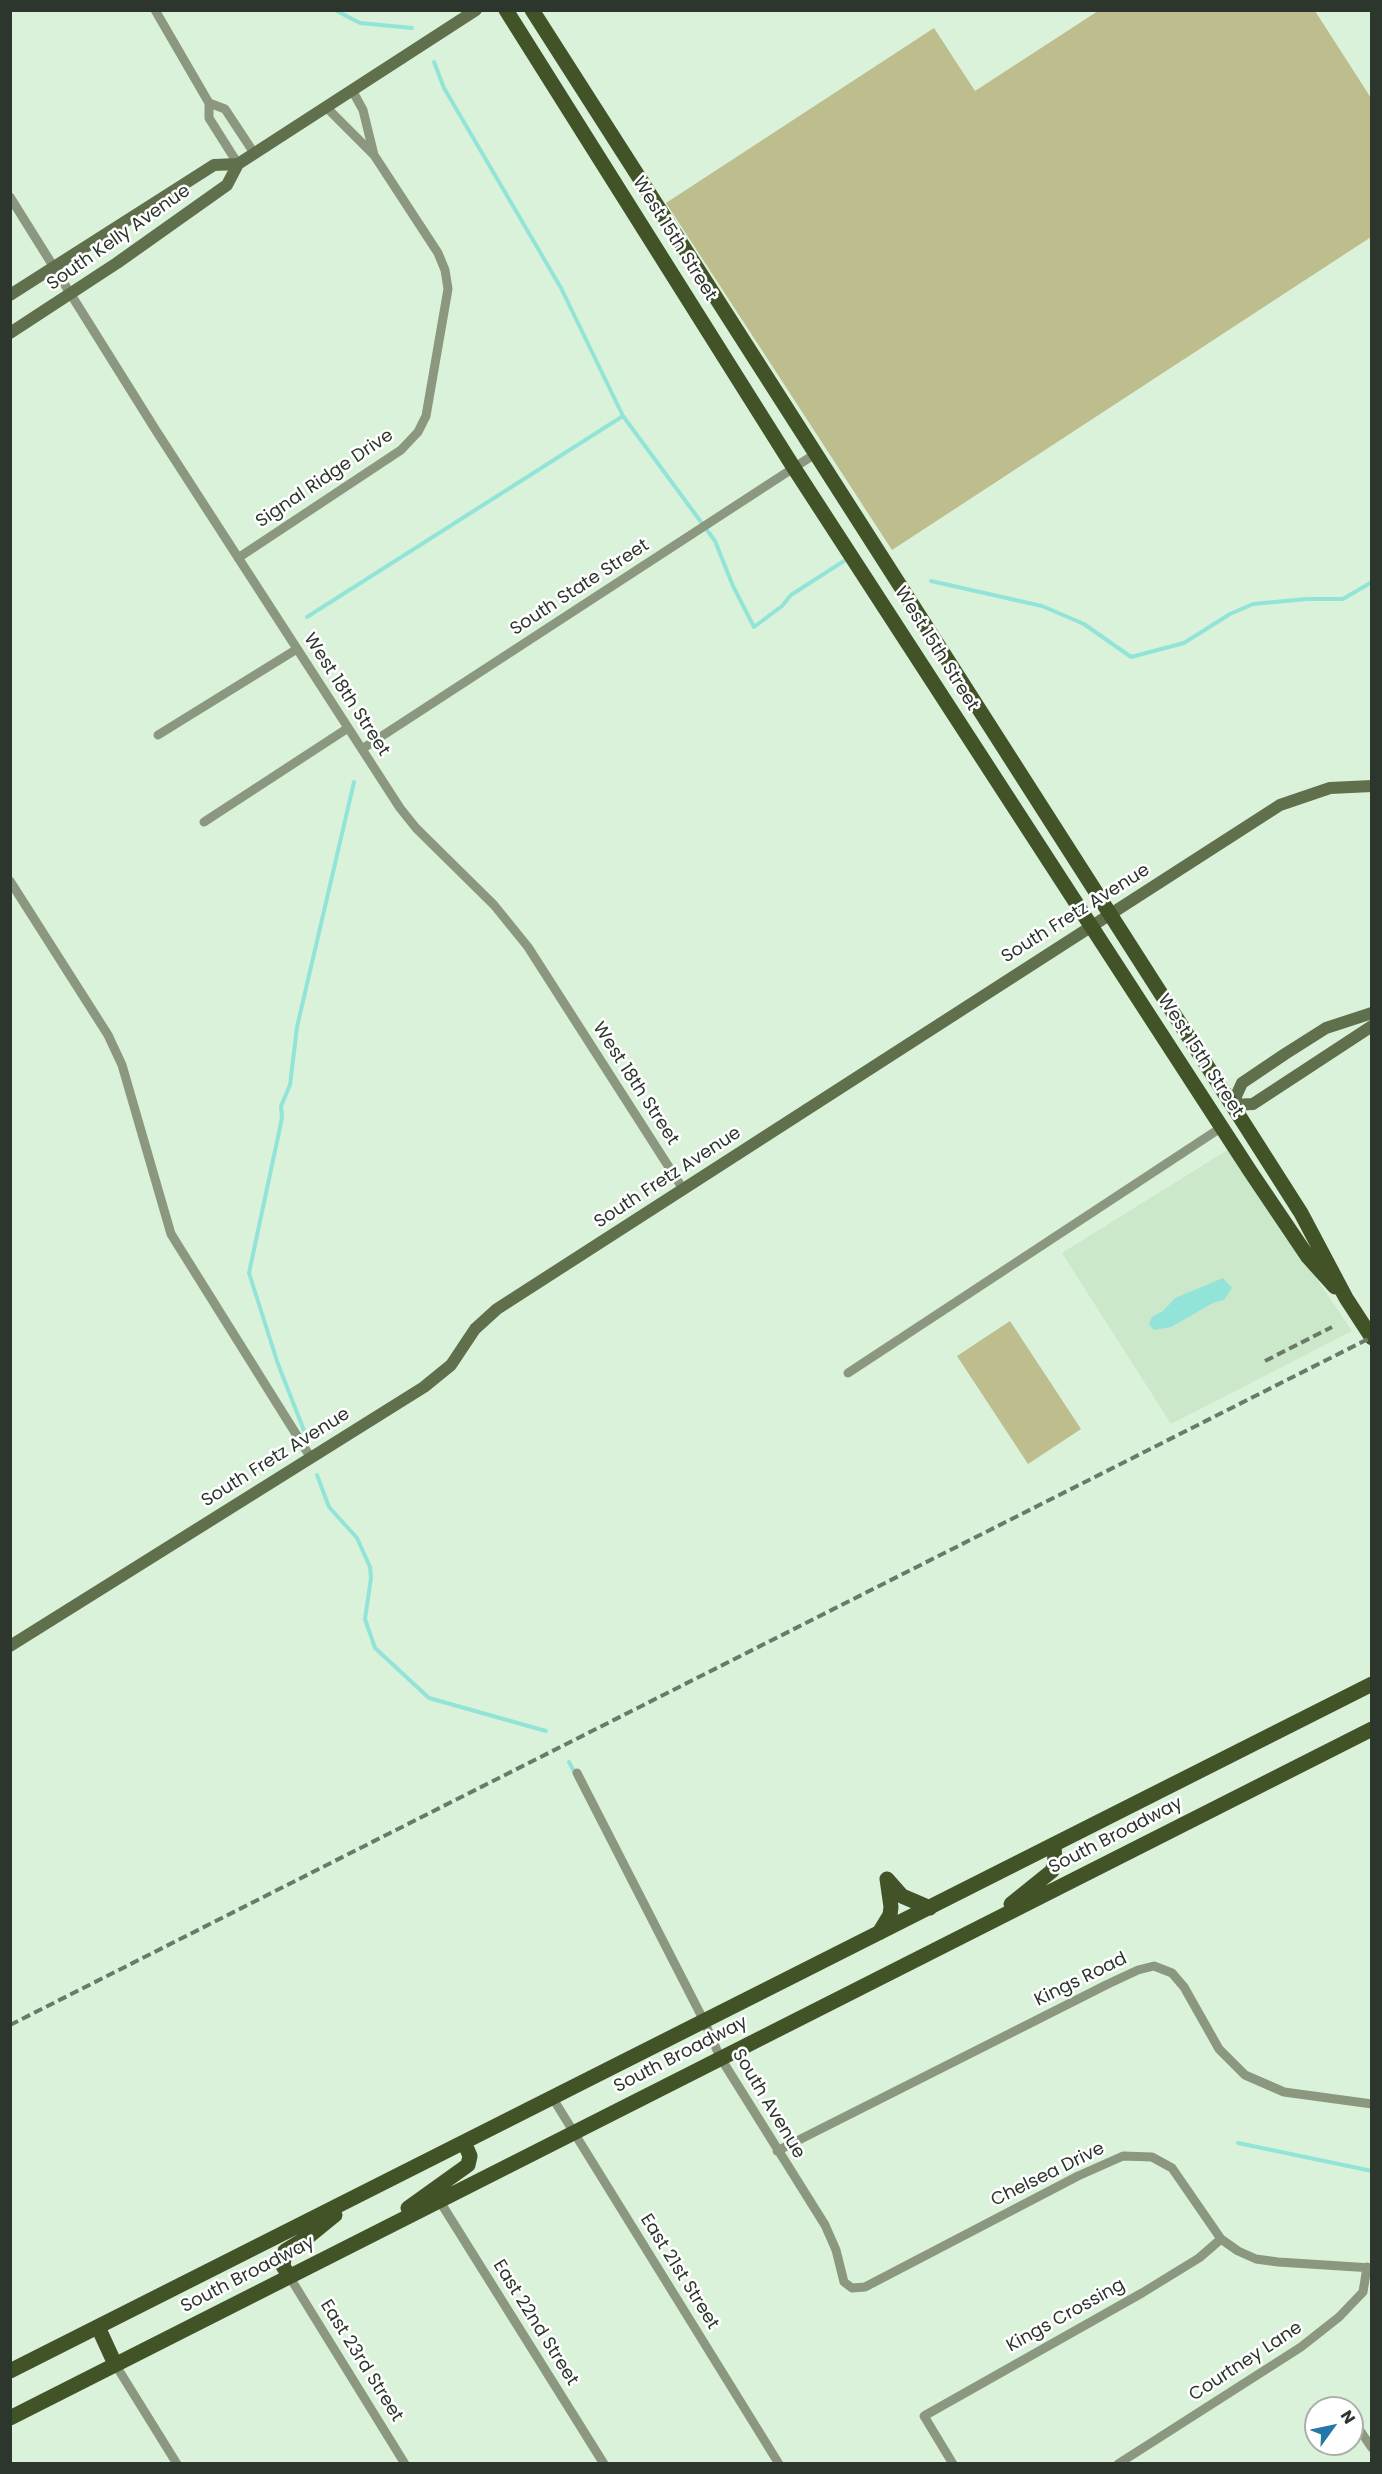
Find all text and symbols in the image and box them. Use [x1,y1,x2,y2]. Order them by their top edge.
street label: West 15th Street [627,173,721,305]
street label: South Kelly Avenue [43,180,195,296]
street label: Signal Ridge Drive [252,425,398,533]
street label: South State Street [507,535,653,641]
street label: West 15th Street [889,583,983,715]
street label: West 18th Street [298,629,394,761]
street label: South Fretz Avenue [998,860,1154,968]
street label: West 15th Street [1152,991,1248,1121]
street label: West 18th Street [587,1018,683,1150]
street label: South Fretz Avenue [591,1122,745,1234]
street label: South Fretz Avenue [198,1404,354,1512]
street label: South Broadway [1046,1793,1186,1879]
street label: Kings Road [1031,1948,1131,2012]
street label: South Broadway [611,2012,751,2098]
street label: South Avenue [727,2045,809,2163]
street label: Chelsea Drive [988,2138,1108,2212]
street label: East 21st Street [635,2210,723,2334]
street label: South Broadway [178,2232,318,2318]
street label: East 22nd Street [488,2256,582,2390]
street label: Kings Crossing [1003,2275,1129,2357]
street label: East 23rd Street [315,2296,407,2426]
street label: Courtney Lane [1185,2317,1307,2407]
north arrow [1304,2396,1364,2456]
text: N [1335,2406,1361,2428]

